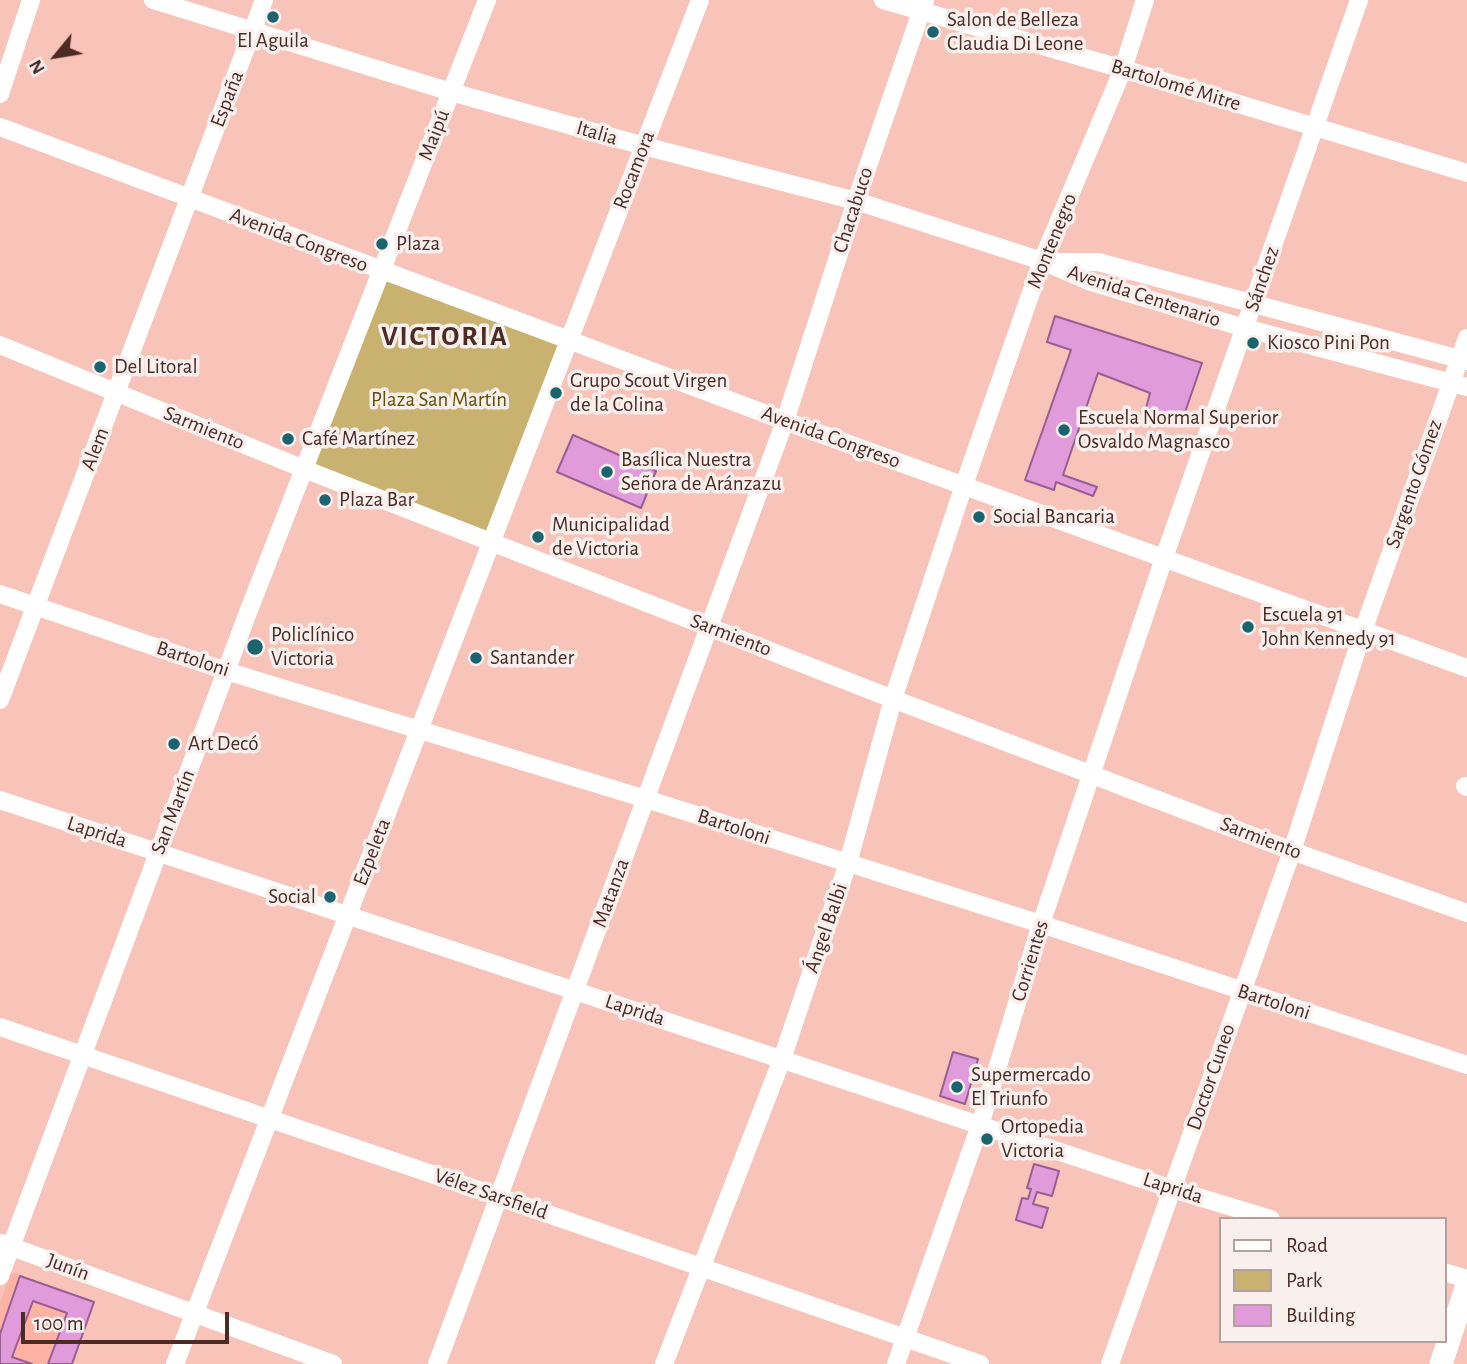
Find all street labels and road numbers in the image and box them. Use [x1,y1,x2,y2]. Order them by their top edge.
street label: Bartolomé Mitre [1108,53,1244,117]
street label: España [205,67,249,131]
street label: Maipú [413,106,455,164]
street label: Italia [573,115,621,151]
street label: Rocamora [608,127,660,213]
street label: Chacabuco [827,164,879,256]
street label: Montenegro [1021,190,1083,292]
street label: Avenida Congreso [226,202,372,278]
street label: Sánchez [1239,243,1285,315]
street label: Avenida Centenario [1064,259,1224,333]
street label: Sarmiento [160,400,248,456]
street label: Avenida Congreso [758,400,904,474]
street label: Sargento Gómez [1380,416,1448,552]
street label: Alem [75,424,115,474]
street label: Sarmiento [687,608,775,662]
street label: Bartoloni [153,635,233,683]
street label: San Martín [145,766,201,858]
street label: Bartoloni [694,803,774,851]
street label: Laprida [64,811,130,853]
street label: Sarmiento [1217,811,1305,865]
street label: Ezpeleta [348,815,396,889]
street label: Matanza [587,855,635,931]
street label: Ángel Balbi [799,880,853,976]
street label: Corrientes [1006,917,1054,1005]
street label: Bartoloni [1234,978,1314,1026]
street label: Laprida [602,989,668,1031]
street label: Doctor Cuneo [1181,1021,1241,1133]
street label: Vélez Sarsfield [431,1163,551,1225]
street label: Laprida [1140,1167,1206,1209]
street label: Junín [43,1248,93,1286]

